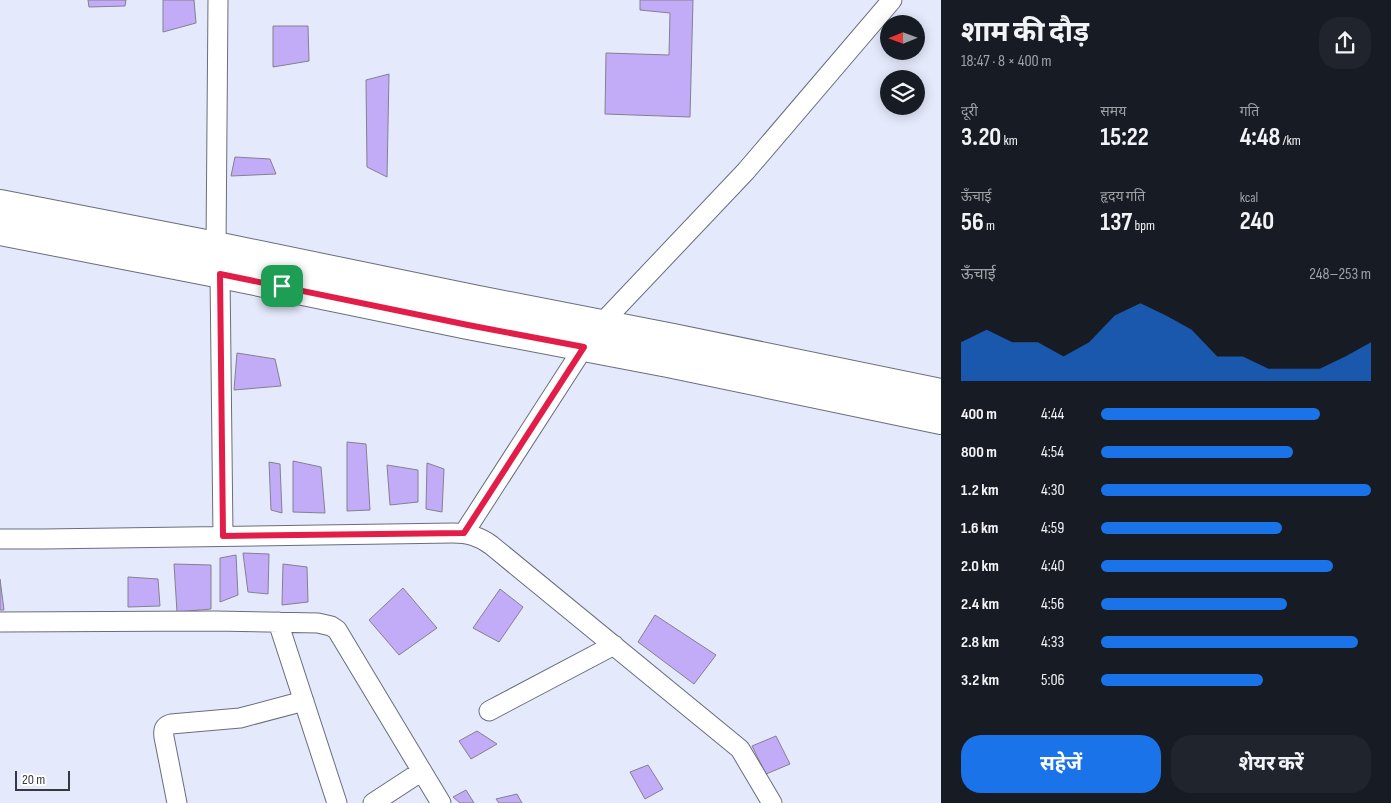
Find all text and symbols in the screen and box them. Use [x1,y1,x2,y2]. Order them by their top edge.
north arrow [880,15,925,60]
map controls [880,15,925,115]
text: शाम की दौड़ [961,16,1089,49]
button: share [1319,17,1371,69]
text: 18:47 · 8 × 400 m [961,52,1052,71]
button: layers [880,70,925,115]
text: दूरी [961,103,978,120]
text: समय [1100,103,1126,120]
text: गति [1240,103,1259,120]
text: 3.20 [961,122,1001,153]
text: 15:22 [1100,122,1149,153]
text: 4:48 [1240,122,1280,153]
text: km [1001,132,1018,149]
text: /km [1280,132,1301,149]
text: ऊँचाई [961,188,991,205]
text: हृदय गति [1100,188,1145,205]
text: kcal [1240,189,1258,206]
text: 240 [1240,206,1274,237]
text: 56 [961,207,984,238]
text: 137 [1100,207,1132,238]
text: m [984,217,995,234]
text: bpm [1132,217,1155,234]
pin [261,265,303,307]
text: ऊँचाई [961,265,996,284]
text: 248–253 m [1309,265,1371,284]
icon: arrive [268,272,296,300]
text: 400 m [961,405,997,424]
text: 4:44 [1041,405,1064,424]
text: 800 m [961,443,997,462]
text: 4:54 [1041,443,1064,462]
text: 1.2 km [961,481,999,500]
text: 4:30 [1041,481,1065,500]
text: 1.6 km [961,519,998,538]
text: 4:59 [1041,519,1064,538]
text: 2.0 km [961,557,999,576]
text: 4:40 [1041,557,1065,576]
text: 2.4 km [961,595,999,614]
text: 4:56 [1041,595,1064,614]
text: 2.8 km [961,633,999,652]
text: 4:33 [1041,633,1064,652]
text: 3.2 km [961,671,999,690]
text: 5:06 [1041,671,1065,690]
button: सहेजें [961,735,1161,793]
button: शेयर करें [1171,735,1371,793]
scale bar [15,768,70,791]
text: 20 m [22,771,45,788]

